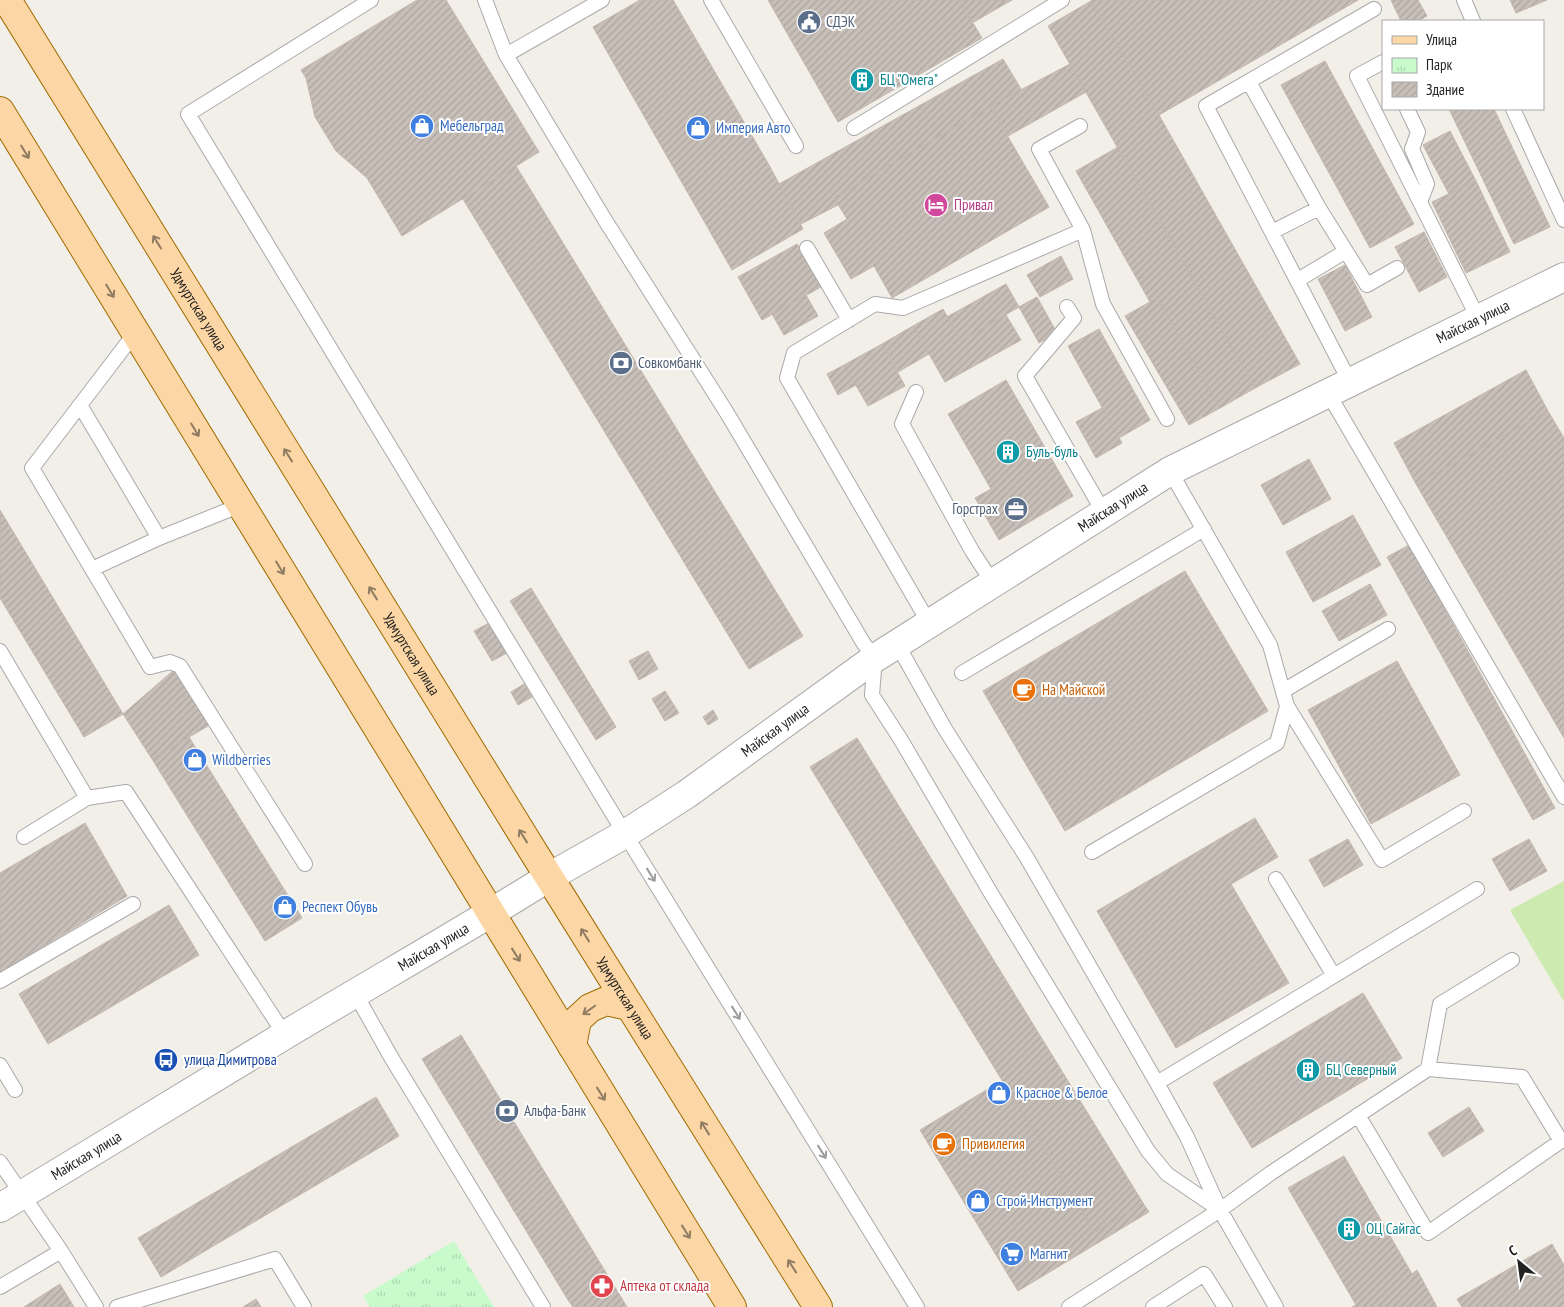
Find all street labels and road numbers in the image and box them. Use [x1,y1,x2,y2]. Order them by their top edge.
street label: Удмуртская улица [166,265,231,354]
street label: Майская улица [1433,295,1512,347]
street label: Майская улица [1074,477,1151,536]
street label: Удмуртская улица [379,609,444,699]
street label: Майская улица [737,699,813,761]
street label: Майская улица [394,918,472,975]
street label: Удмуртская улица [592,953,658,1043]
street label: Майская улица [47,1127,125,1184]

